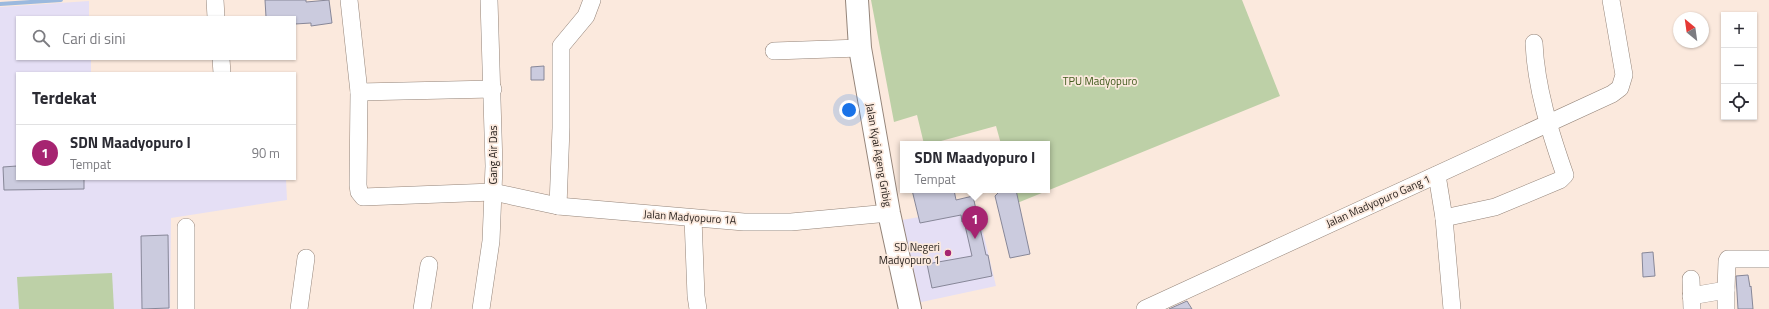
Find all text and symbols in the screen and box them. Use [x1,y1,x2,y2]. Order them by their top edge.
north arrow [1673,12,1709,48]
map controls [1721,12,1757,120]
button: + [1721,12,1757,48]
search box [16,16,296,60]
icon: search [30,27,52,49]
text: Cari di sini [62,27,126,50]
button: − [1721,48,1757,84]
park label: TPU Madyopuro [1063,73,1137,89]
button: locate [1721,84,1757,120]
text: Terdekat [32,85,96,111]
your location [839,100,859,120]
street label: Jalan Kyai Ageng Gribig [862,102,896,208]
street label: Gang Air Das [485,125,501,185]
text: SDN Maadyopuro I [70,131,191,154]
popup [900,141,1050,193]
text: 1 [41,143,49,163]
text: 90 m [252,143,280,163]
text: SDN Maadyopuro I [915,146,1035,169]
text: Tempat [70,154,111,174]
text: Tempat [915,169,956,189]
street label: Jalan Madyopuro Gang 1 [1323,171,1433,231]
street label: Jalan Madyopuro 1A [643,206,737,228]
pin: 1 [962,206,988,239]
place label: SD Negeri Madyopuro 1 [879,239,940,268]
marker: SD Negeri Madyopuro 1 [943,248,953,258]

